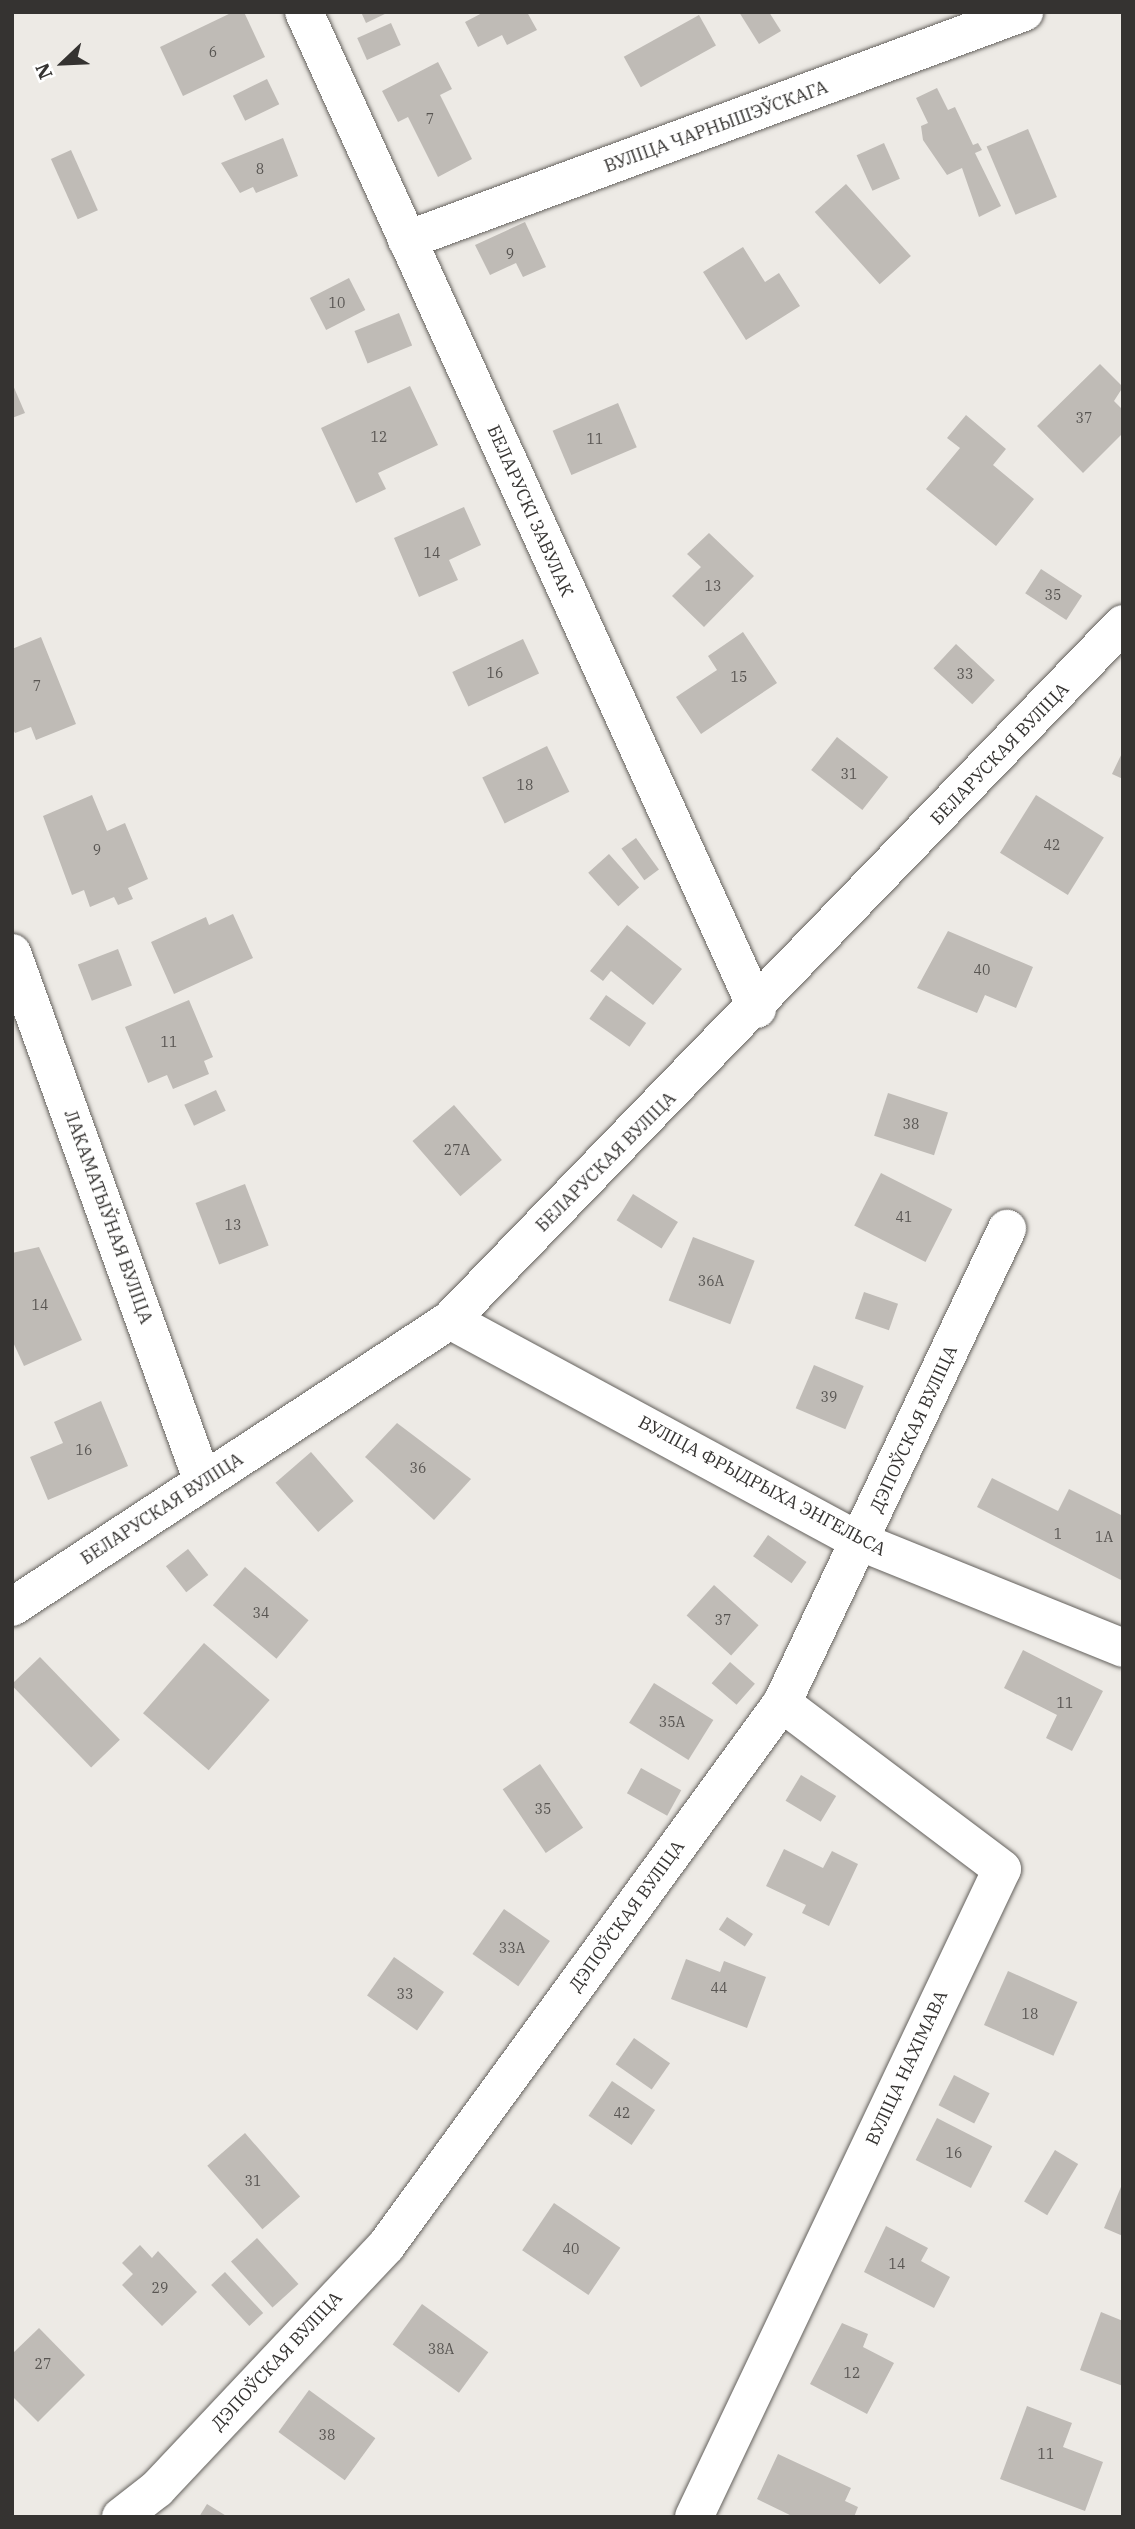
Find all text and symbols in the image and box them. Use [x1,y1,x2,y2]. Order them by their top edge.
north arrow [28,28,98,98]
house number: 6 [209,44,217,60]
text: N [30,60,58,83]
street label: ВУЛІЦА ЧАРНЫШЭЎСКАГА [601,76,831,178]
house number: 7 [426,111,434,127]
house number: 8 [256,161,264,177]
house number: 9 [506,246,514,262]
house number: 10 [329,295,345,311]
house number: 37 [1076,410,1092,426]
street label: БЕЛАРУСКІ ЗАВУЛАК [482,422,578,600]
house number: 12 [371,429,387,445]
house number: 11 [587,431,603,447]
house number: 14 [424,545,440,561]
house number: 13 [705,578,721,594]
house number: 35 [1045,587,1061,603]
house number: 16 [487,665,503,681]
house number: 33 [957,666,973,682]
house number: 15 [731,669,747,685]
house number: 7 [33,678,41,694]
street label: БЕЛАРУСКАЯ ВУЛІЦА [927,678,1073,830]
house number: 31 [841,766,857,782]
house number: 18 [517,777,533,793]
house number: 42 [1044,837,1060,853]
house number: 9 [93,842,101,858]
house number: 40 [974,962,990,978]
house number: 11 [161,1034,177,1050]
street label: БЕЛАРУСКАЯ ВУЛІЦА [531,1087,681,1237]
street label: ЛАКАМАТЫЎНАЯ ВУЛІЦА [59,1107,157,1327]
house number: 38 [903,1116,919,1132]
house number: 27А [444,1142,470,1158]
house number: 41 [896,1209,912,1225]
house number: 13 [225,1217,241,1233]
house number: 36А [698,1273,724,1289]
house number: 14 [32,1297,48,1313]
street label: ДЭПОЎСКАЯ ВУЛІЦА [866,1342,962,1516]
house number: 39 [821,1389,837,1405]
street label: ВУЛІЦА ФРЫДРЫХА ЭНГЕЛЬСА [635,1411,889,1561]
house number: 16 [76,1442,92,1458]
street label: БЕЛАРУСКАЯ ВУЛІЦА [77,1448,247,1570]
house number: 36 [410,1460,426,1476]
house number: 1 [1054,1526,1062,1542]
house number: 1А [1095,1529,1113,1545]
house number: 34 [253,1605,269,1621]
house number: 37 [715,1612,731,1628]
house number: 11 [1057,1695,1073,1711]
house number: 35А [659,1714,685,1730]
house number: 35 [535,1801,551,1817]
street label: ДЭПОЎСКАЯ ВУЛІЦА [565,1836,689,1996]
house number: 33А [499,1940,525,1956]
house number: 44 [711,1980,727,1996]
house number: 33 [397,1986,413,2002]
street label: ВУЛІЦА НАХІМАВА [862,1987,952,2149]
house number: 18 [1022,2006,1038,2022]
house number: 42 [614,2105,630,2121]
house number: 16 [946,2145,962,2161]
house number: 31 [245,2173,261,2189]
house number: 40 [563,2241,579,2257]
house number: 14 [889,2256,905,2272]
house number: 29 [152,2280,168,2296]
street label: ДЭПОЎСКАЯ ВУЛІЦА [207,2287,347,2435]
house number: 38А [428,2341,454,2357]
house number: 27 [35,2356,51,2372]
house number: 12 [844,2365,860,2381]
house number: 38 [319,2427,335,2443]
house number: 11 [1038,2446,1054,2462]

